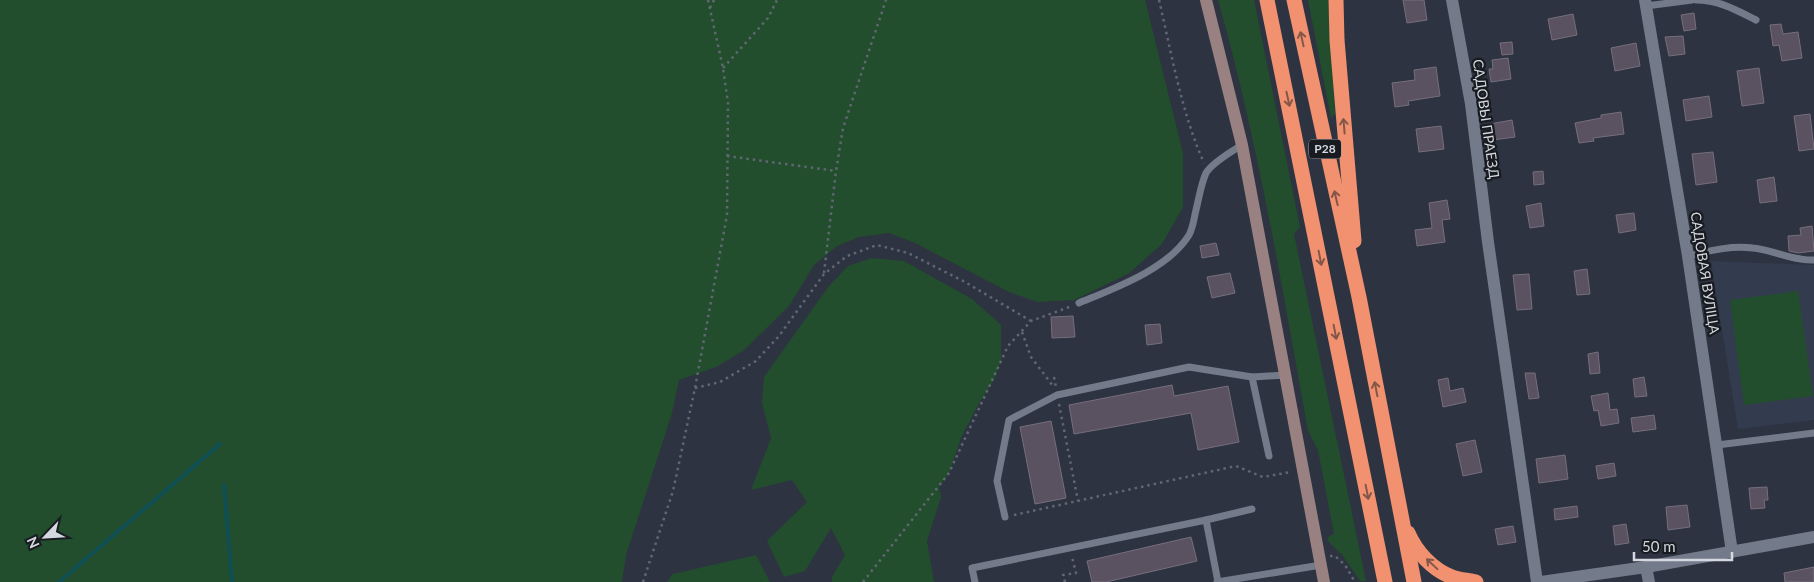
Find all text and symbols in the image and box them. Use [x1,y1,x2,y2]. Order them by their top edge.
one-way arrow [1297,32,1306,48]
street label: САДОВЫ ПРАЕЗД [1470,58,1503,180]
one-way arrow [1284,91,1293,107]
one-way arrow [1340,119,1349,135]
road number: Р28 [1309,140,1341,158]
one-way arrow [1331,191,1341,207]
street label: САДОВАЯ ВУЛІЦА [1687,211,1724,336]
one-way arrow [1316,250,1325,266]
one-way arrow [1331,324,1340,340]
one-way arrow [1371,381,1381,397]
one-way arrow [1363,483,1372,499]
north arrow [20,512,70,562]
scale bar [1634,530,1732,562]
text: N [23,534,43,551]
text: 50 m [1642,537,1676,555]
one-way arrow [1425,558,1438,570]

